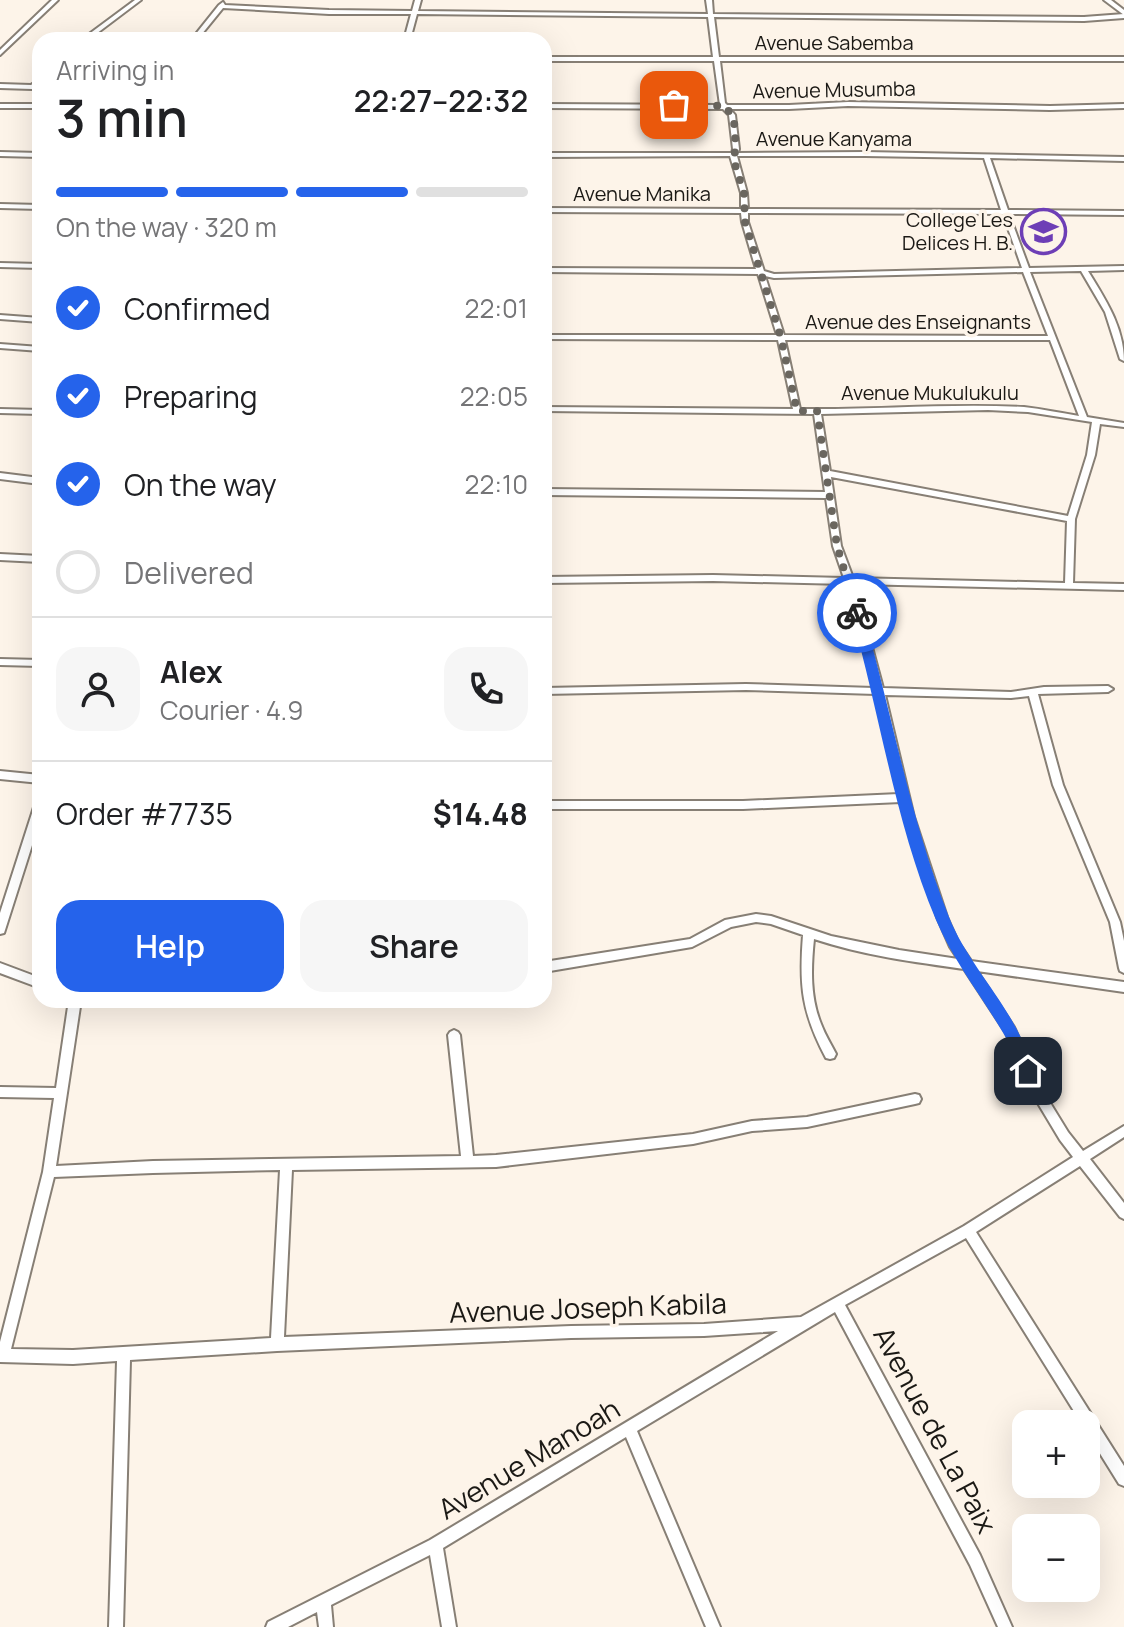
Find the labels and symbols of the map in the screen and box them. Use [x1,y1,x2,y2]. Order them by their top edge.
street label: Avenue Sabemba [754,29,914,56]
pin [640,71,708,139]
street label: Avenue Musumba [752,75,916,104]
street label: Avenue Kanyama [756,125,912,152]
street label: Avenue Manika [573,180,711,207]
place label: College Les Delices H. B. [902,206,1013,256]
school or university icon: College Les Delices H. B. [1020,207,1068,255]
street label: Avenue des Enseignants [805,308,1031,335]
street label: Avenue Mukulukulu [841,379,1019,406]
courier [817,573,897,653]
pin [994,1037,1062,1105]
street label: Avenue Joseph Kabila [449,1283,727,1331]
street label: Avenue de La Paix [865,1320,1006,1540]
street label: Avenue Manoah [430,1389,626,1527]

